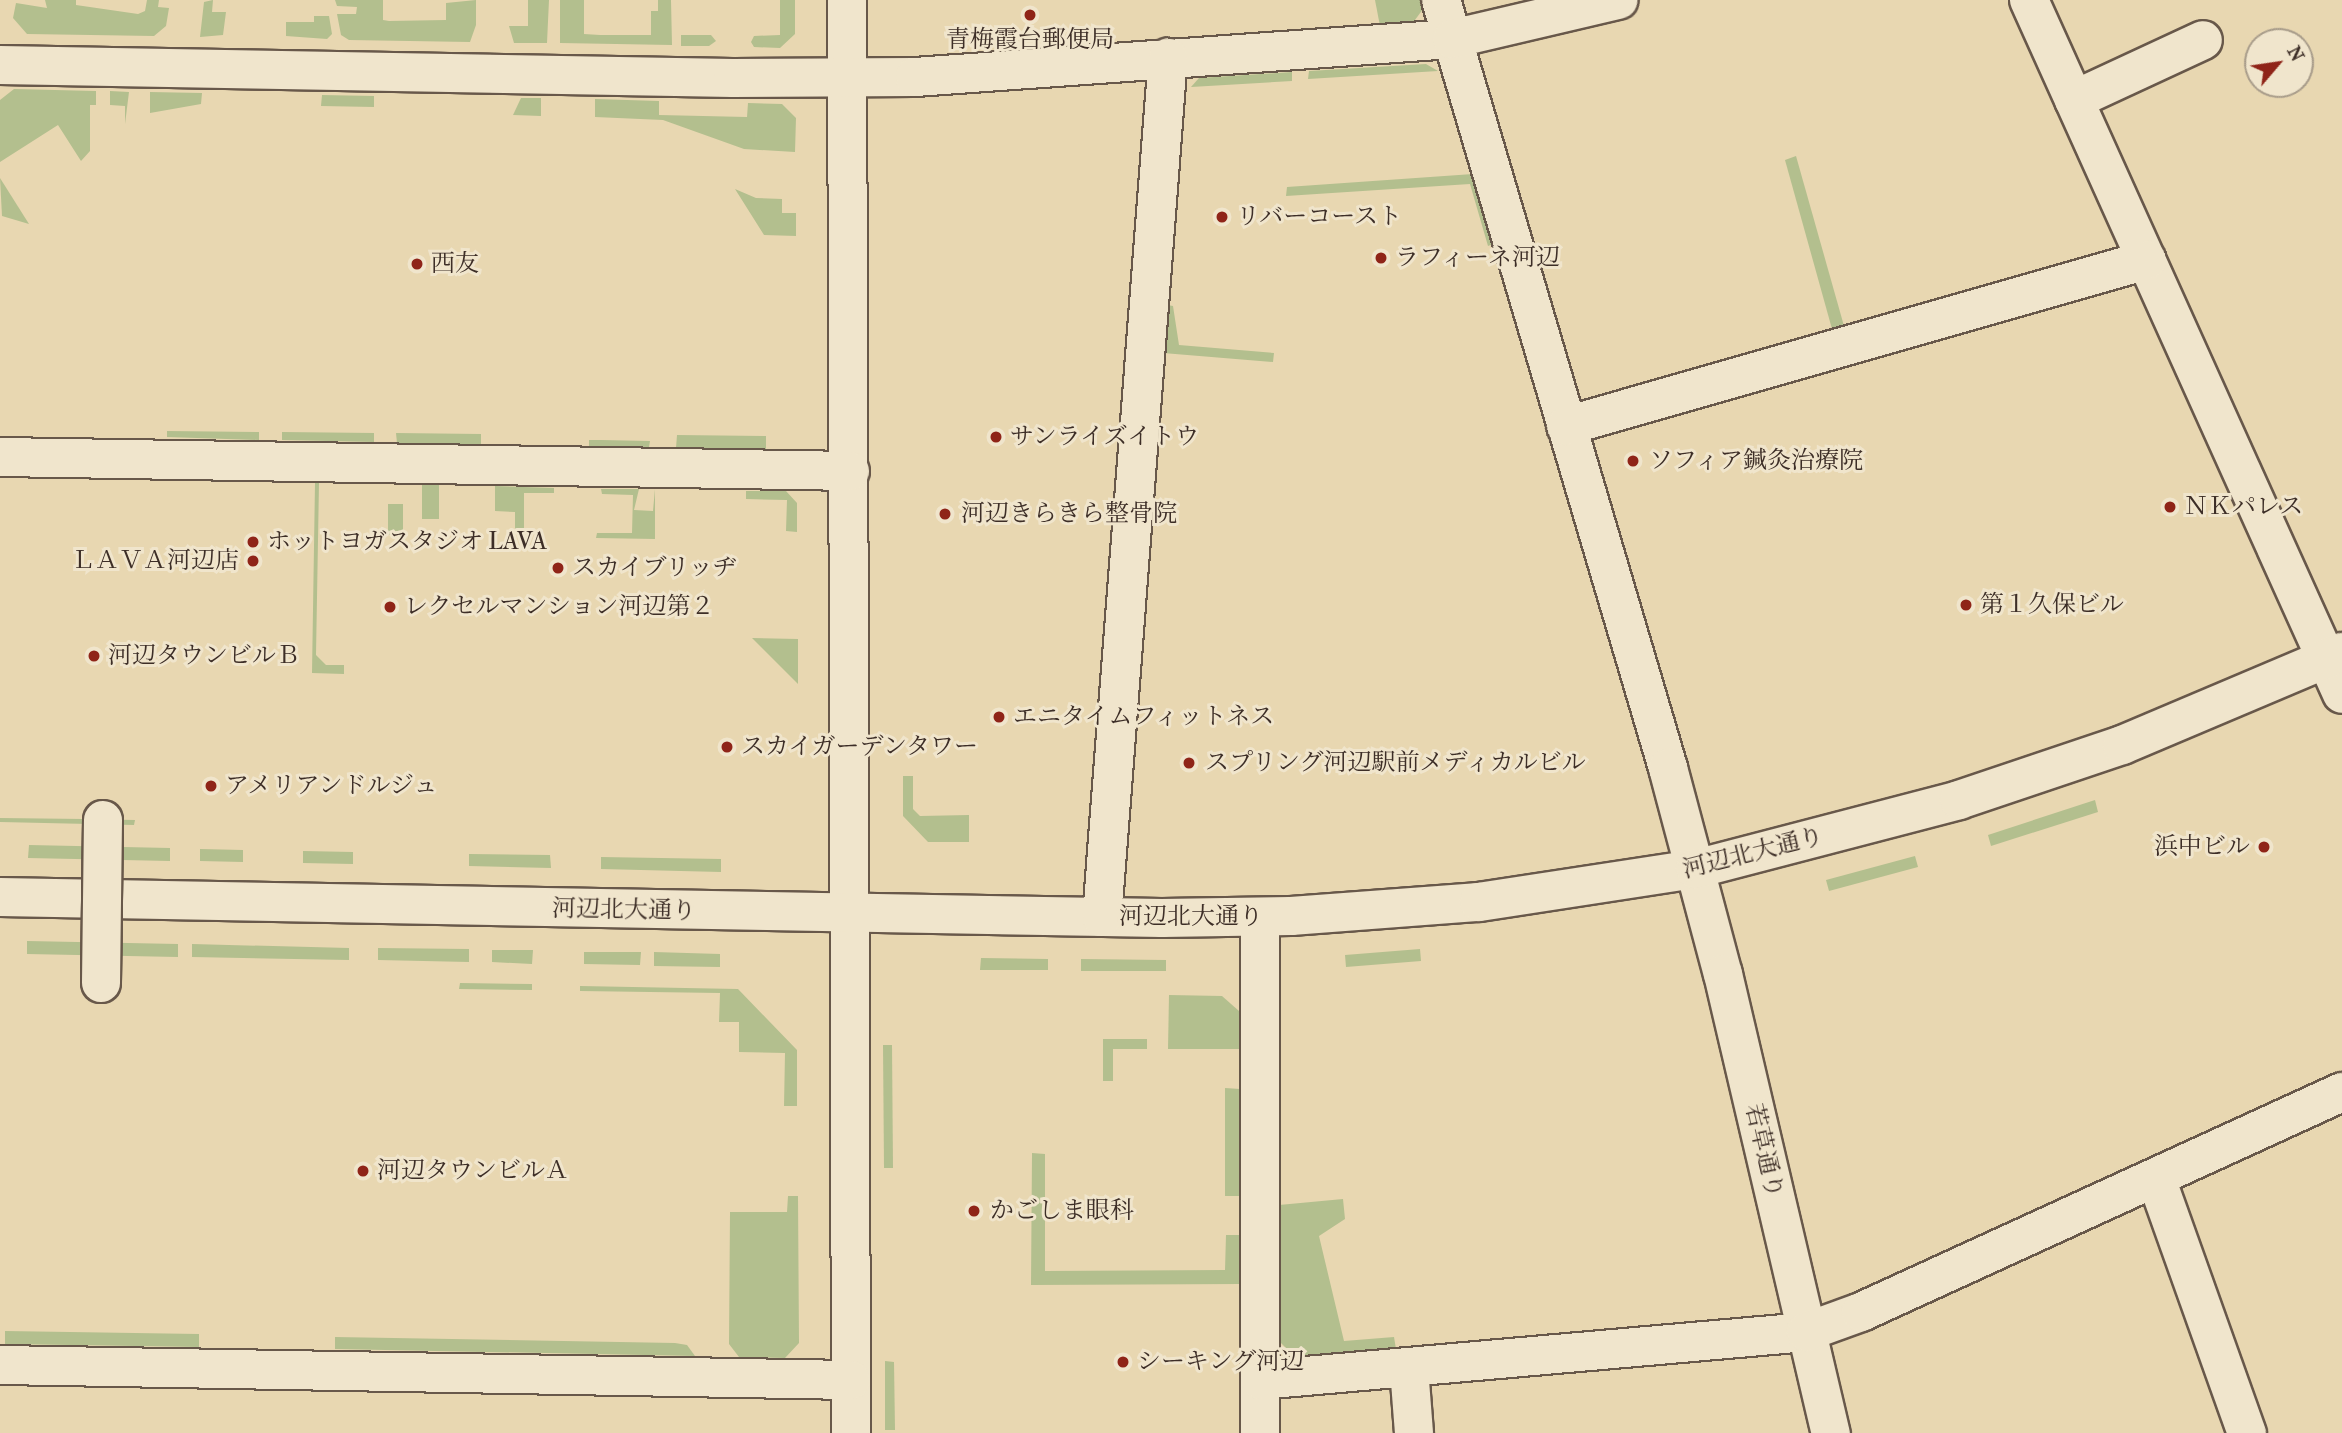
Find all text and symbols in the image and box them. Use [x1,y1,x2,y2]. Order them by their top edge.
marker: 青梅霞台郵便局 [1022,7,1038,23]
place label: 青梅霞台郵便局 [946,26,1114,54]
north arrow [2244,28,2314,98]
text: N [2282,42,2309,65]
place label: リバーコースト [1236,203,1404,231]
marker: リバーコースト [1214,209,1230,225]
place label: ラフィーネ河辺 [1395,244,1563,272]
place label: 西友 [431,250,479,278]
marker: ラフィーネ河辺 [1373,250,1389,266]
marker: 西友 [409,256,425,272]
place label: サンライズイトウ [1010,423,1202,451]
marker: サンライズイトウ [988,429,1004,445]
place label: ソフィア鍼灸治療院 [1649,447,1865,475]
marker: ソフィア鍼灸治療院 [1623,451,1643,471]
place label: ＮＫパレス [2184,493,2304,521]
marker: ＮＫパレス [2162,499,2178,515]
place label: 河辺きらきら整骨院 [961,500,1177,528]
marker: 河辺きらきら整骨院 [935,504,955,524]
place label: ホットヨガスタジオ LAVA [267,528,547,556]
marker: ホットヨガスタジオ LAVA [245,534,261,550]
place label: ＬＡＶＡ河辺店 [71,547,239,575]
marker: ＬＡＶＡ河辺店 [245,553,261,569]
place label: スカイブリッヂ [572,554,740,582]
marker: スカイブリッヂ [550,560,566,576]
place label: 第１久保ビル [1980,591,2124,619]
place label: レクセルマンション河辺第２ [404,593,716,621]
marker: 第１久保ビル [1958,597,1974,613]
marker: レクセルマンション河辺第２ [382,599,398,615]
place label: 河辺タウンビルＢ [108,642,300,670]
marker: 河辺タウンビルＢ [86,648,102,664]
place label: エニタイムフィットネス [1013,703,1277,731]
marker: エニタイムフィットネス [991,709,1007,725]
place label: スカイガーデンタワー [741,733,981,761]
marker: スカイガーデンタワー [719,739,735,755]
place label: スプリング河辺駅前メディカルビル [1205,749,1589,777]
marker: スプリング河辺駅前メディカルビル [1179,753,1199,773]
place label: アメリアンドルジュ [225,772,441,800]
marker: アメリアンドルジュ [203,778,219,794]
street label: 河辺北大通り [1680,822,1826,884]
place label: 浜中ビル [2154,833,2250,861]
marker: 浜中ビル [2256,839,2272,855]
street label: 河辺北大通り [552,894,696,926]
street label: 河辺北大通り [1119,903,1263,931]
street label: 若草通り [1739,1101,1789,1201]
place label: 河辺タウンビルＡ [377,1157,569,1185]
marker: 河辺タウンビルＡ [355,1163,371,1179]
place label: かごしま眼科 [990,1197,1134,1225]
marker: かごしま眼科 [964,1201,984,1221]
place label: シーキング河辺 [1137,1348,1305,1376]
marker: シーキング河辺 [1115,1354,1131,1370]

